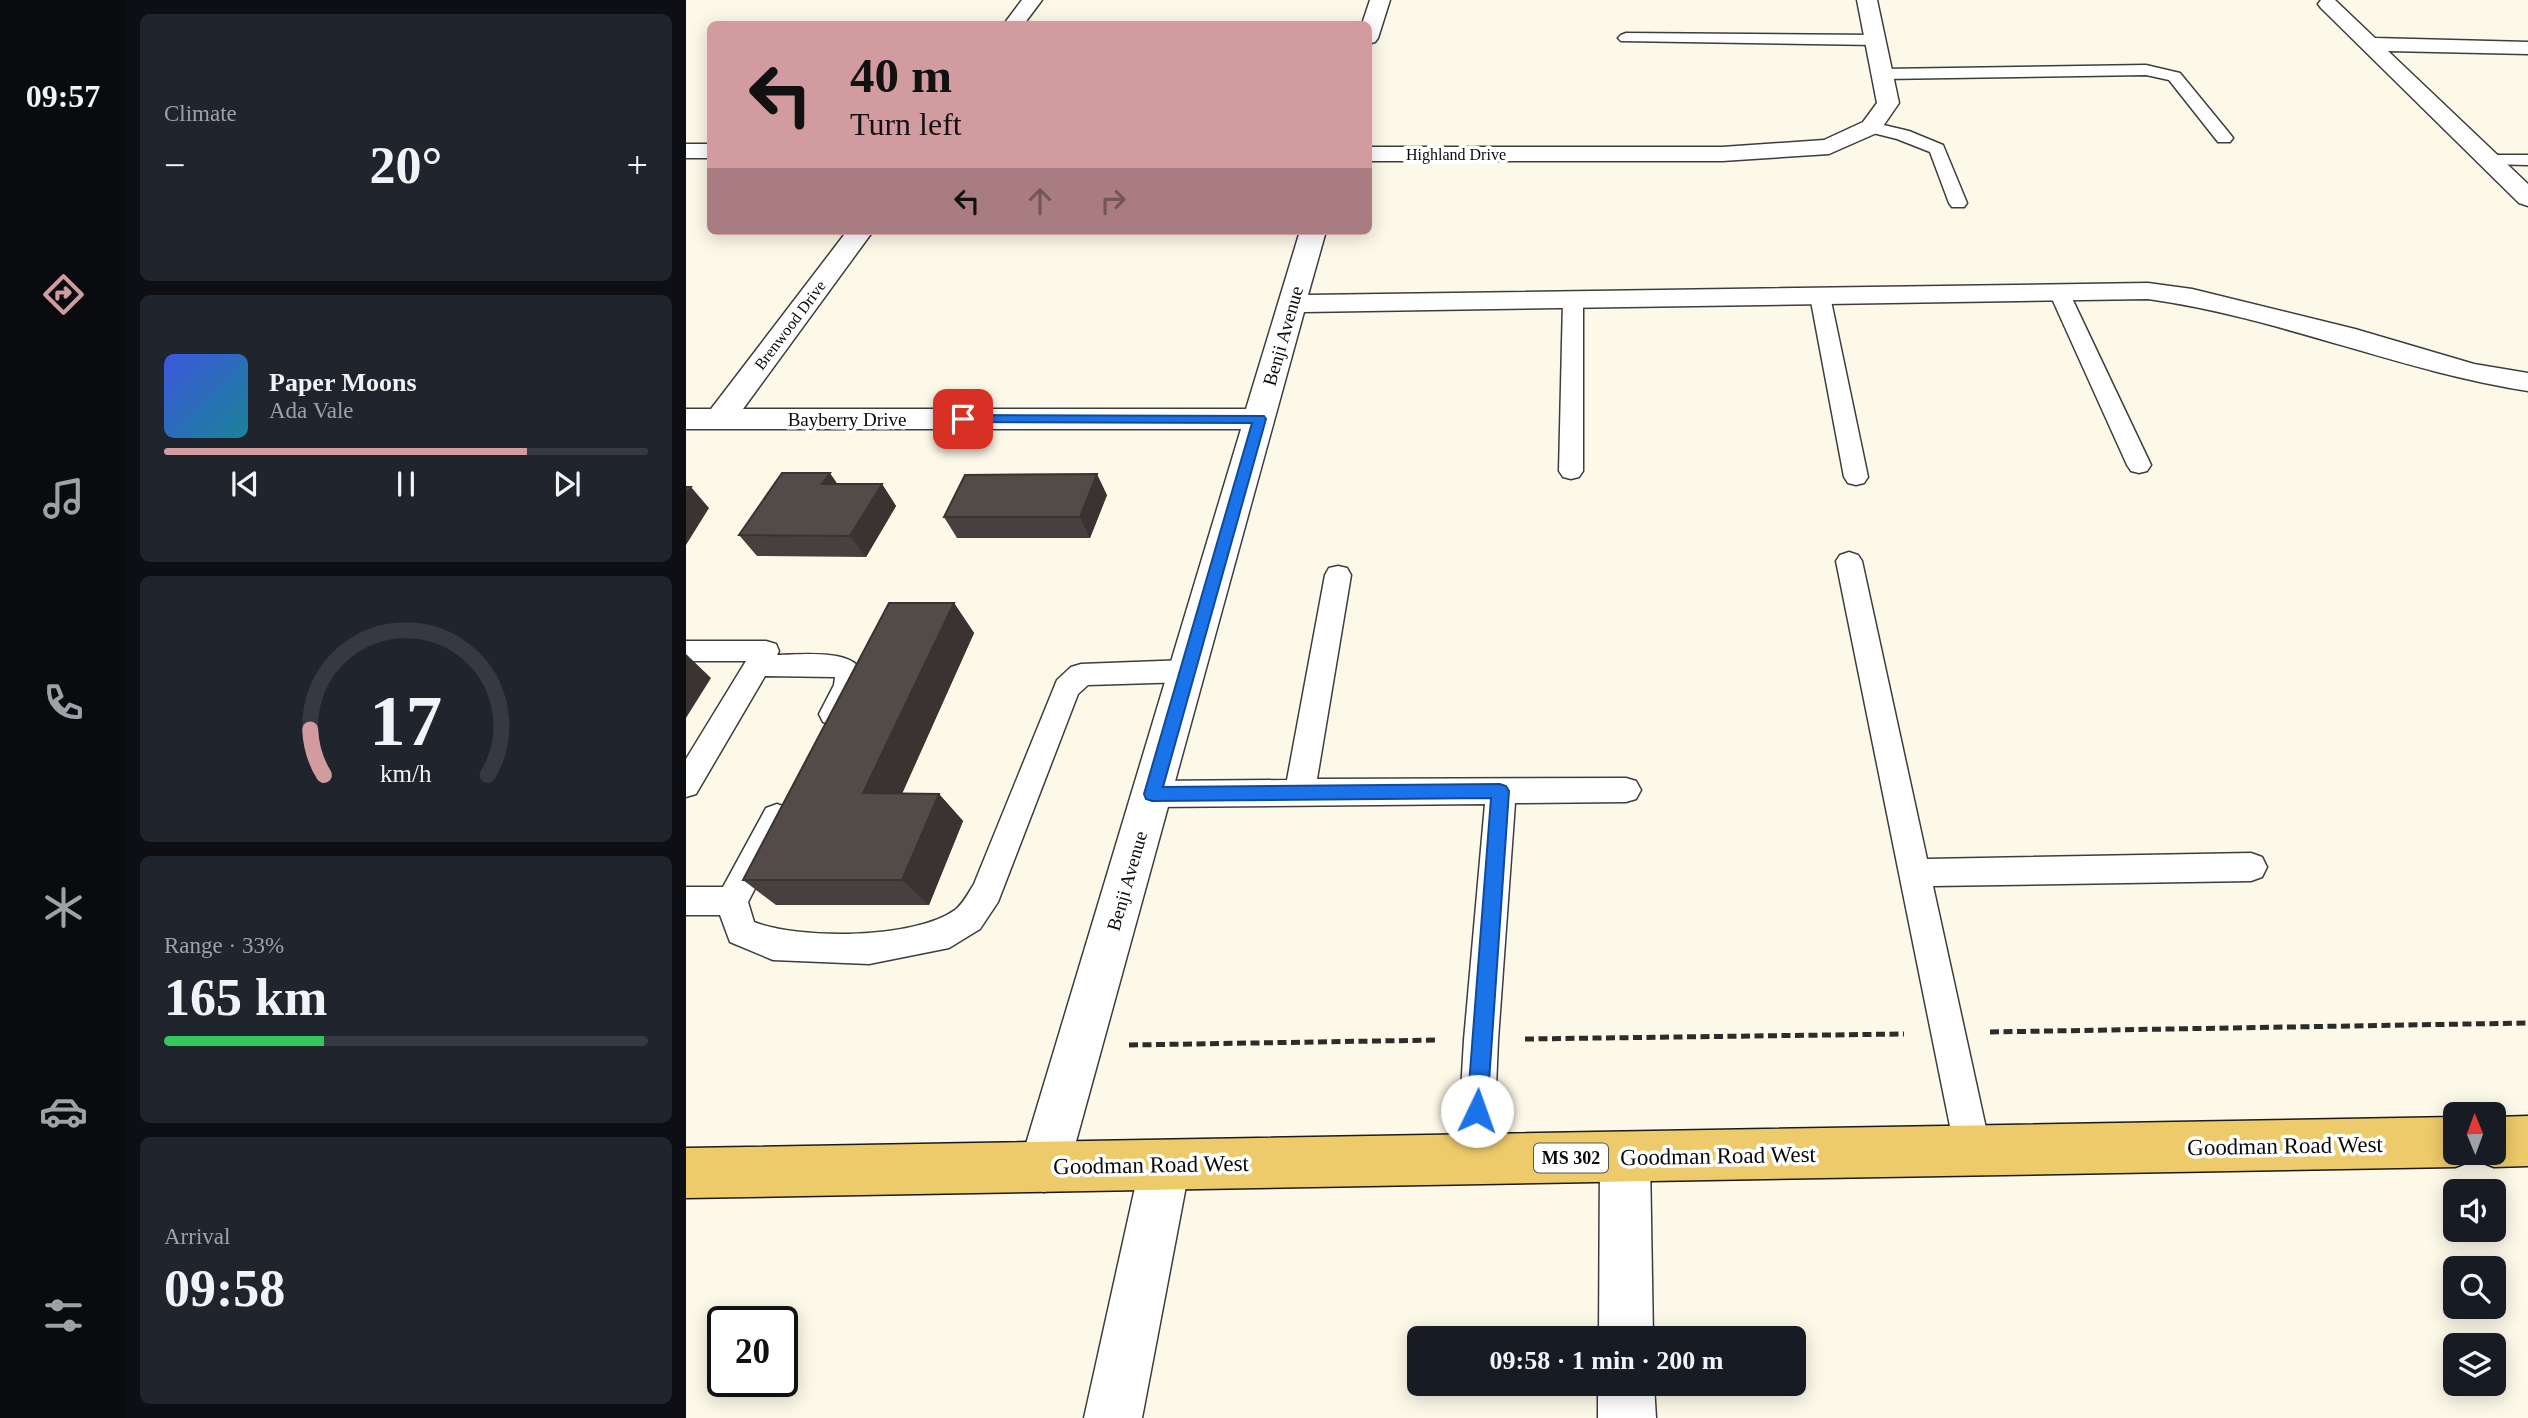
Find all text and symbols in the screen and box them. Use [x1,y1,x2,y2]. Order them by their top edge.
text: 40 m [850,48,952,103]
icon: left [735,49,826,140]
text: 09:57 [26,78,100,114]
text: Climate [164,101,237,126]
text: Turn left [850,106,962,142]
text: 20° [370,137,442,194]
text: − [164,144,185,186]
text: + [627,144,648,186]
street label: Highland Drive [1406,146,1506,164]
icon: left [948,182,986,220]
icon: ahead [1021,182,1059,220]
icon: right [1094,182,1132,220]
icon: directions [39,270,88,319]
street label: Brenwood Drive [751,277,829,373]
street label: Benji Avenue [1259,284,1307,388]
text: Paper Moons [269,368,417,397]
pin [933,389,993,449]
text: Ada Vale [269,398,354,423]
icon: arrive [944,400,982,438]
street label: Bayberry Drive [788,409,906,430]
icon: previous [226,465,264,503]
icon: pause [387,465,425,503]
icon: next [548,465,586,503]
icon: music [39,474,88,523]
icon: phone [39,678,88,727]
text: 17 [370,680,442,761]
text: km/h [380,760,432,787]
street label: Benji Avenue [1103,829,1151,933]
icon: climate [39,883,88,932]
text: Range · 33% [164,933,284,958]
text: 165 km [164,969,327,1026]
position arrow [1440,1074,1514,1148]
icon: car [39,1087,88,1136]
north arrow [2443,1102,2506,1166]
map controls [2443,1102,2506,1396]
street label: Goodman Road West [2187,1132,2384,1160]
street label: Goodman Road West [1620,1142,1817,1170]
road number: MS 302 [1534,1143,1608,1172]
street label: Goodman Road West [1053,1151,1250,1179]
button: sound [2443,1179,2506,1242]
text: Arrival [164,1224,230,1249]
button: search [2443,1256,2506,1319]
text: 09:58 [164,1260,285,1317]
icon: filters [39,1291,88,1340]
speed limit sign: 20 [707,1306,798,1397]
button: layers [2443,1333,2506,1396]
text: 09:58 · 1 min · 200 m [1490,1346,1724,1375]

